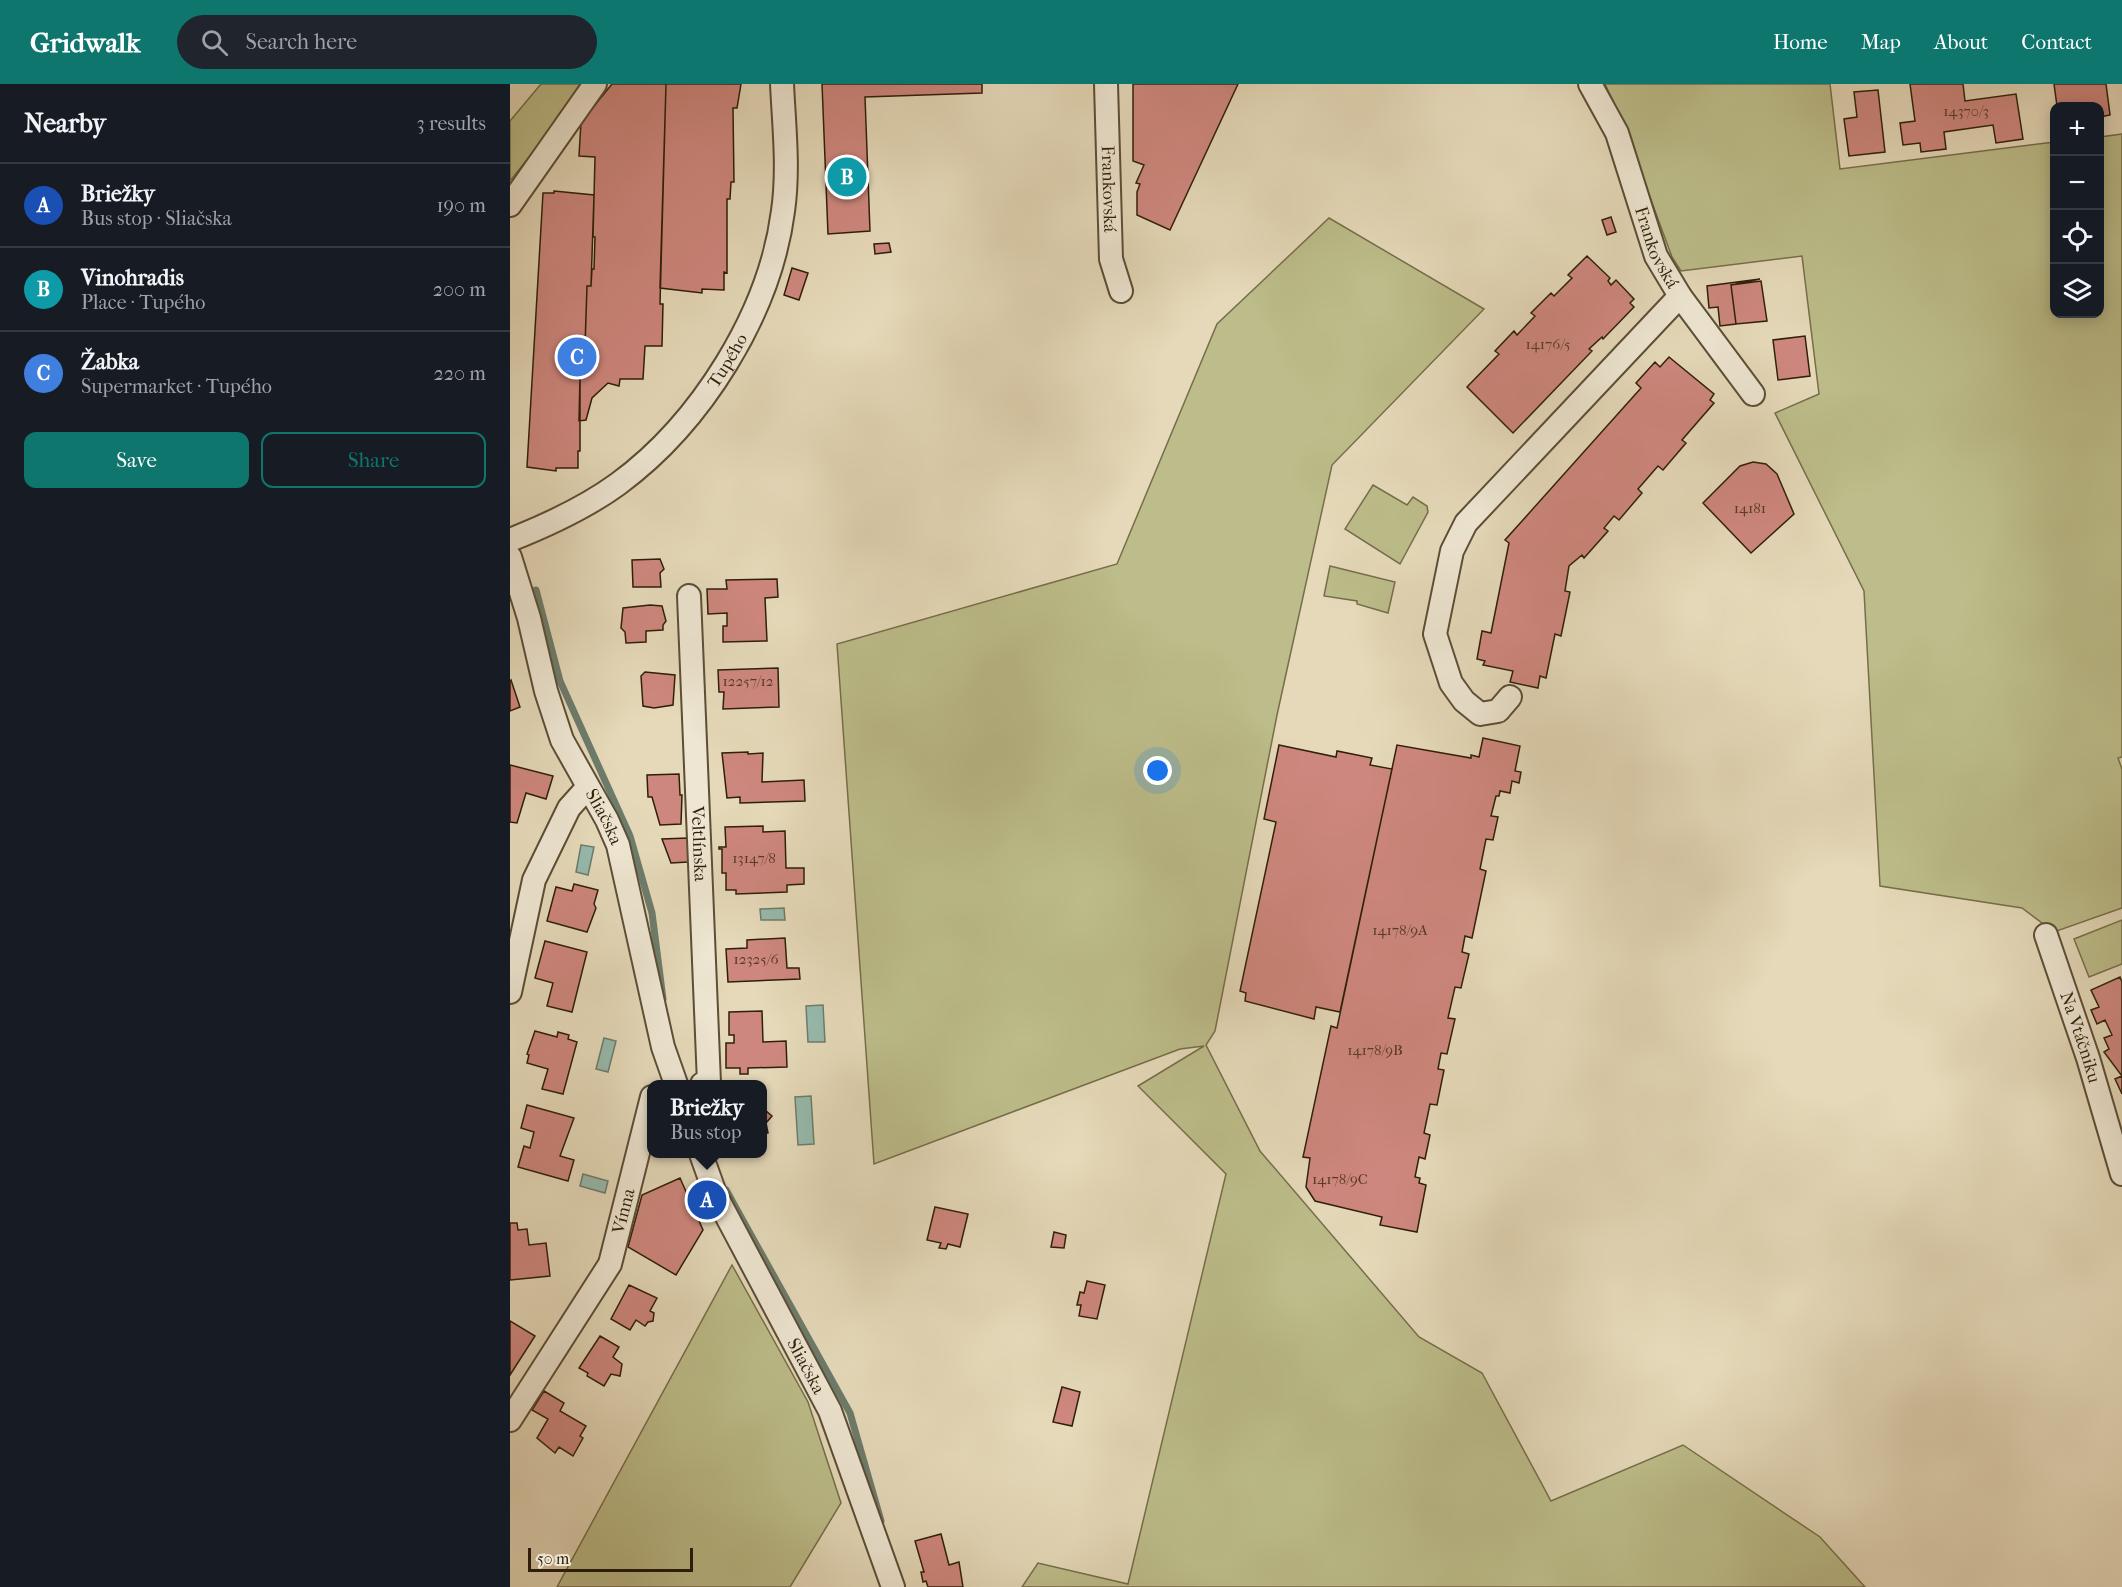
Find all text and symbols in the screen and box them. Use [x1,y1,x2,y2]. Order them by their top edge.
search box [177,15,597,69]
text: Gridwalk [30,26,141,59]
icon: search [198,26,231,59]
text: Search here [246,29,357,55]
text: Home [1773,30,1828,54]
text: Map [1861,30,1901,54]
text: About [1934,30,1988,54]
text: Contact [2021,30,2092,54]
house number: 14370/3 [1943,102,1989,120]
map controls [2050,102,2104,318]
button: + [2050,102,2104,156]
text: Nearby [24,108,106,139]
text: 3 results [417,112,486,135]
street label: Frankovská [1097,145,1120,233]
pin: B [828,154,866,200]
button: − [2050,156,2104,210]
text: Briežky [81,181,155,207]
text: A [37,194,50,217]
text: 190 m [436,194,486,217]
street label: Frankovská [1630,204,1683,293]
text: Bus stop · Sliačska [81,207,232,230]
button: locate [2050,210,2104,264]
button: layers [2050,264,2104,318]
text: Vinohradis [81,265,184,291]
text: B [37,278,50,301]
text: 200 m [433,278,486,301]
text: Place · Tupého [81,291,205,314]
street label: Tupého [703,330,752,392]
pin: C [558,334,596,380]
house number: 14176/5 [1525,335,1571,353]
text: Žabka [81,349,139,375]
text: C [37,362,50,385]
text: 220 m [433,362,486,385]
text: Supermarket · Tupého [81,375,272,398]
button: Save [24,432,249,488]
button: Share [261,432,486,488]
house number: 14181 [1734,499,1766,517]
house number: 12257/12 [722,672,774,690]
your location [1143,756,1172,785]
street label: Sliačska [581,785,627,849]
street label: Veltlínska [687,805,711,883]
house number: 13147/8 [732,849,776,867]
house number: 14178/9A [1372,921,1428,939]
house number: 12325/6 [733,950,779,968]
street label: Na Vtáčniku [2055,989,2105,1085]
house number: 14178/9B [1347,1041,1403,1059]
popup [647,1080,767,1158]
text: Briežky [670,1095,744,1121]
text: Bus stop [670,1121,742,1144]
house number: 14178/9C [1312,1170,1368,1188]
pin: A [688,1178,726,1222]
street label: Vínna [608,1186,640,1237]
street label: Sliačska [782,1335,829,1398]
scale bar [528,1545,693,1572]
text: 50 m [537,1549,569,1568]

